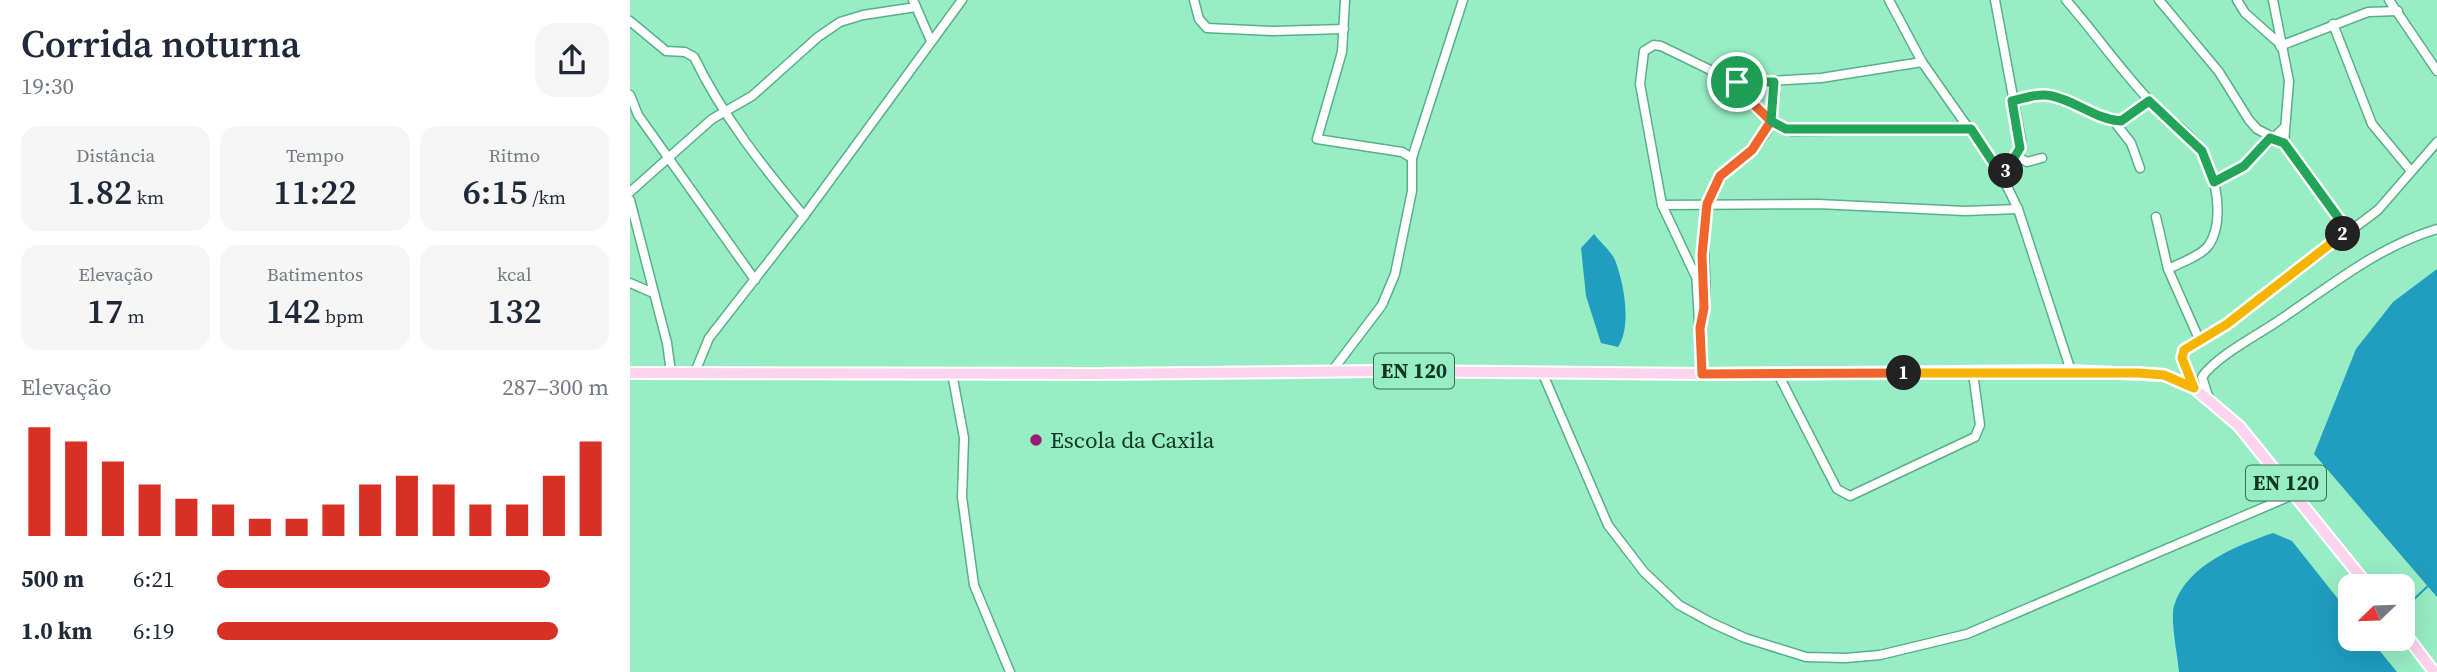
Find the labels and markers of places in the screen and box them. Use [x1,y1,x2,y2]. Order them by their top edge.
pin [1707,52,1767,112]
pin: 3 [1988,154,2024,188]
pin: 2 [2326,216,2360,252]
pin: 1 [1886,356,1922,390]
place label: Escola da Caxila [1050,424,1215,456]
marker: Escola da Caxila [1028,432,1044,448]

